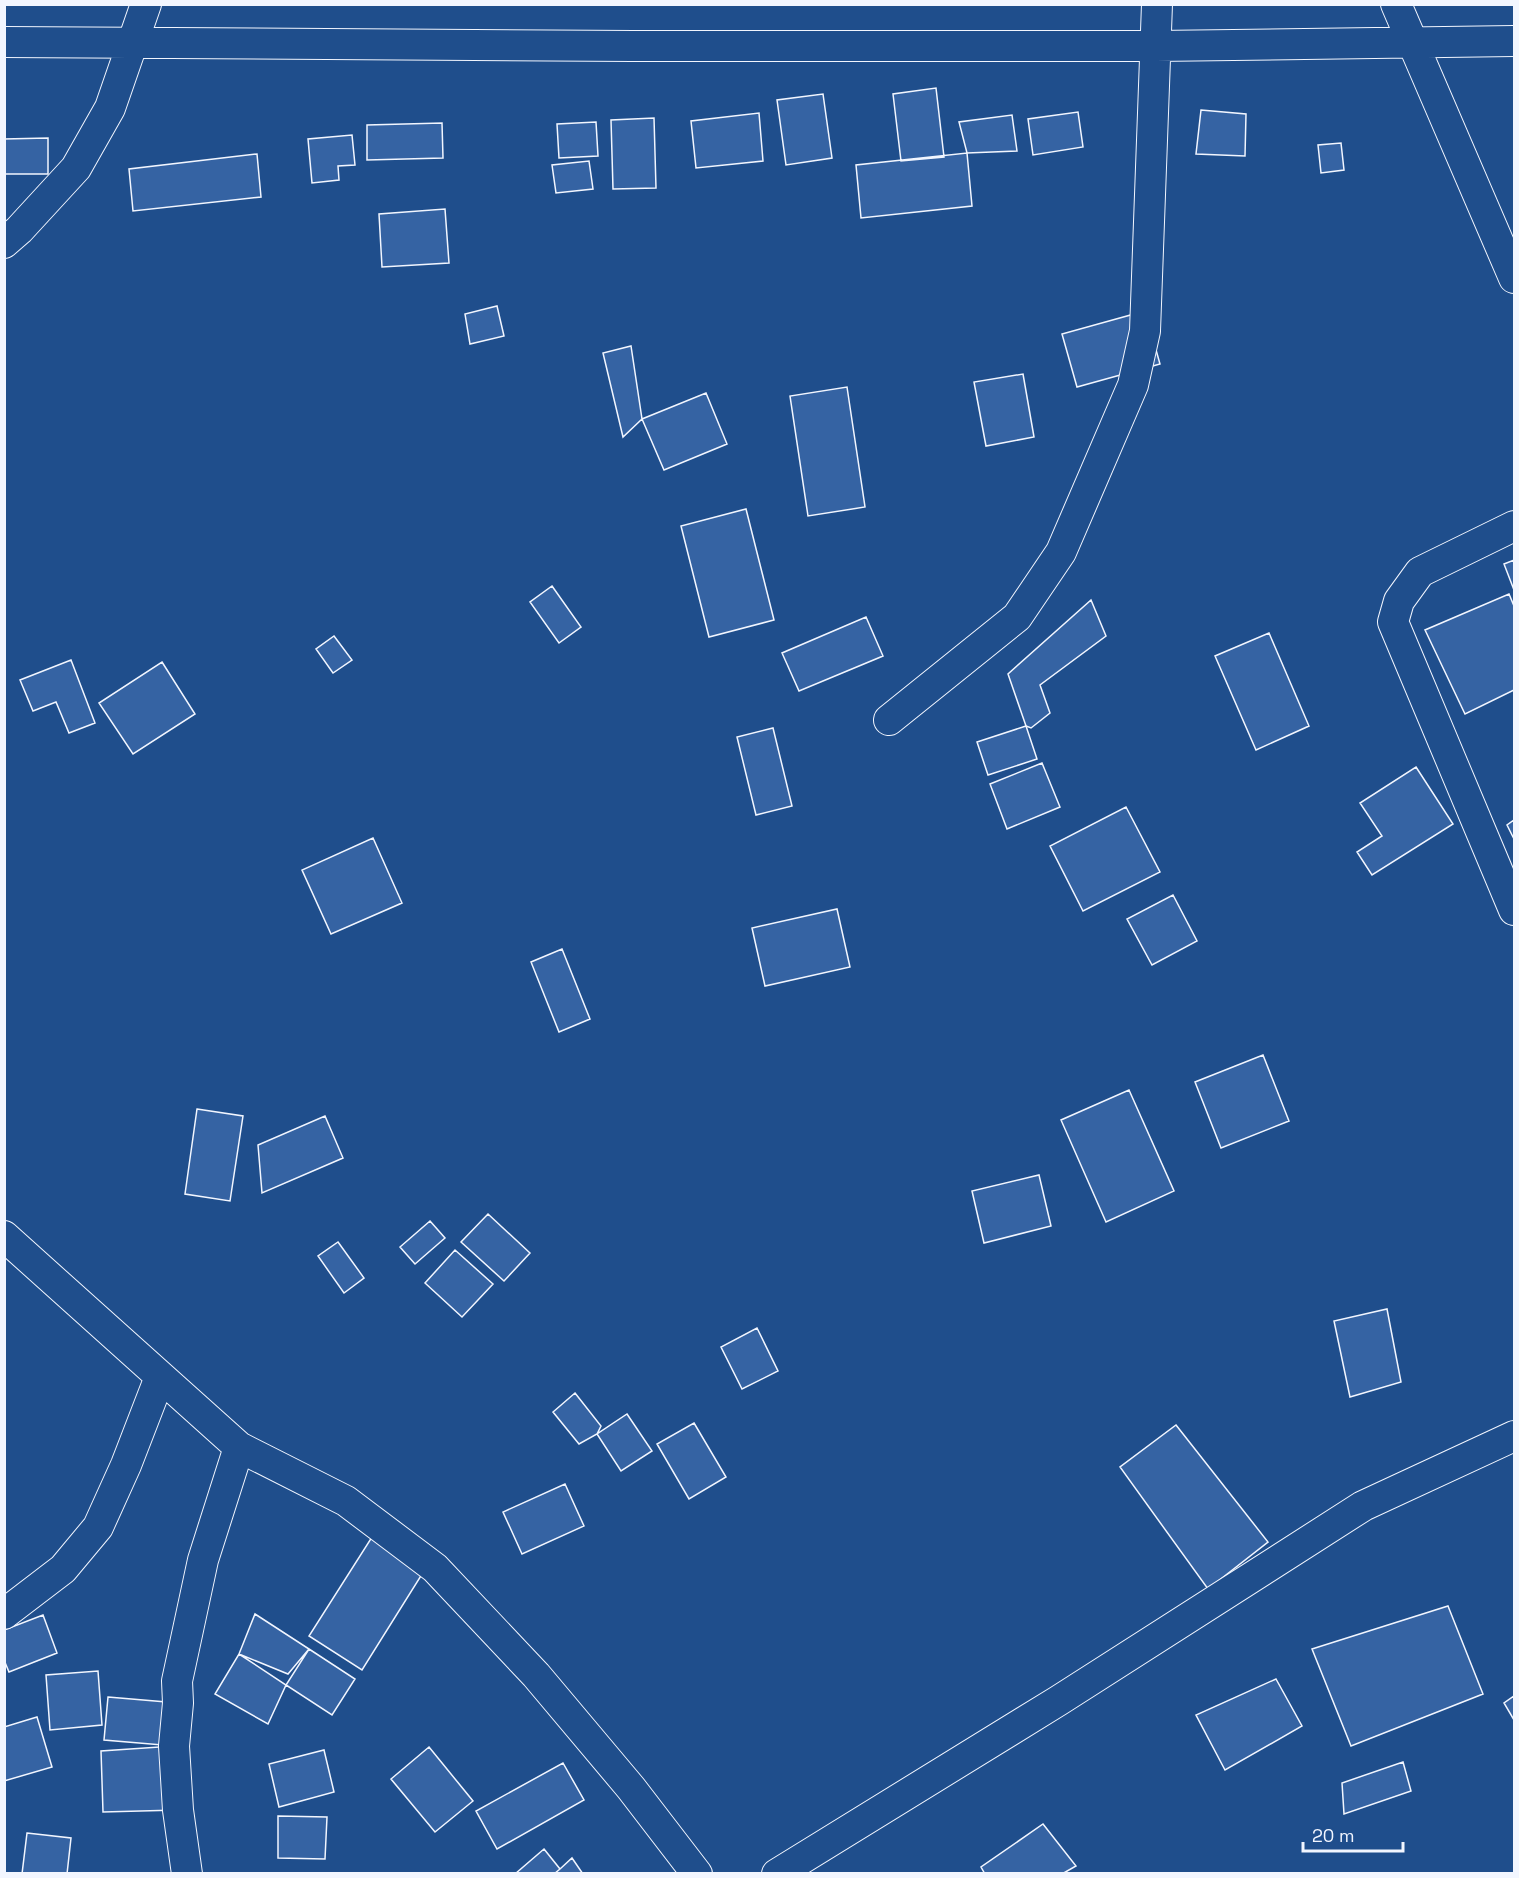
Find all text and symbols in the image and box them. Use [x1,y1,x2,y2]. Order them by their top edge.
scale bar [1303,1815,1404,1853]
text: 20 m [1312,1824,1355,1847]

